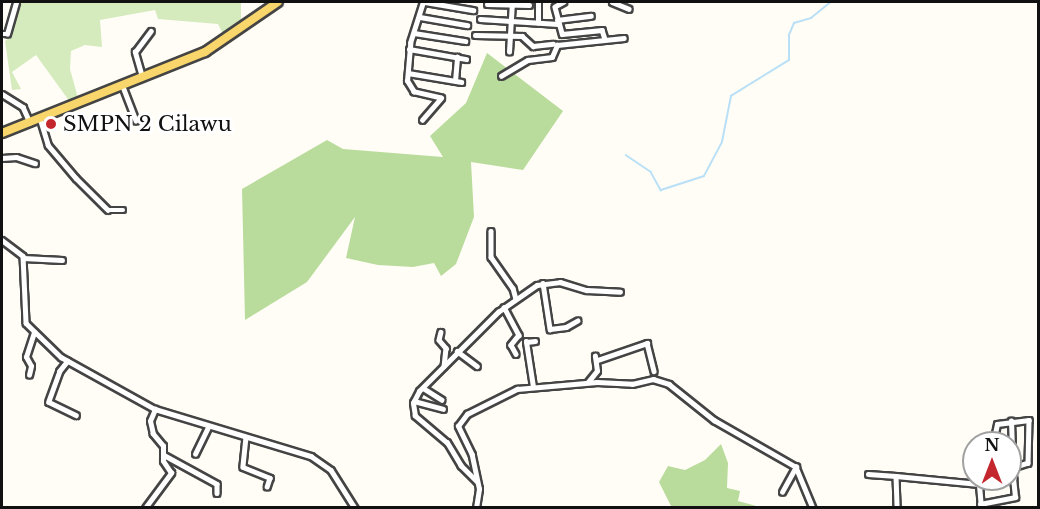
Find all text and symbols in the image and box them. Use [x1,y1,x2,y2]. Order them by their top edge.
place label: SMPN 2 Cilawu [63,111,232,137]
marker: SMPN 2 Cilawu [44,117,58,131]
north arrow [962,431,1022,491]
text: N [984,435,1000,455]

